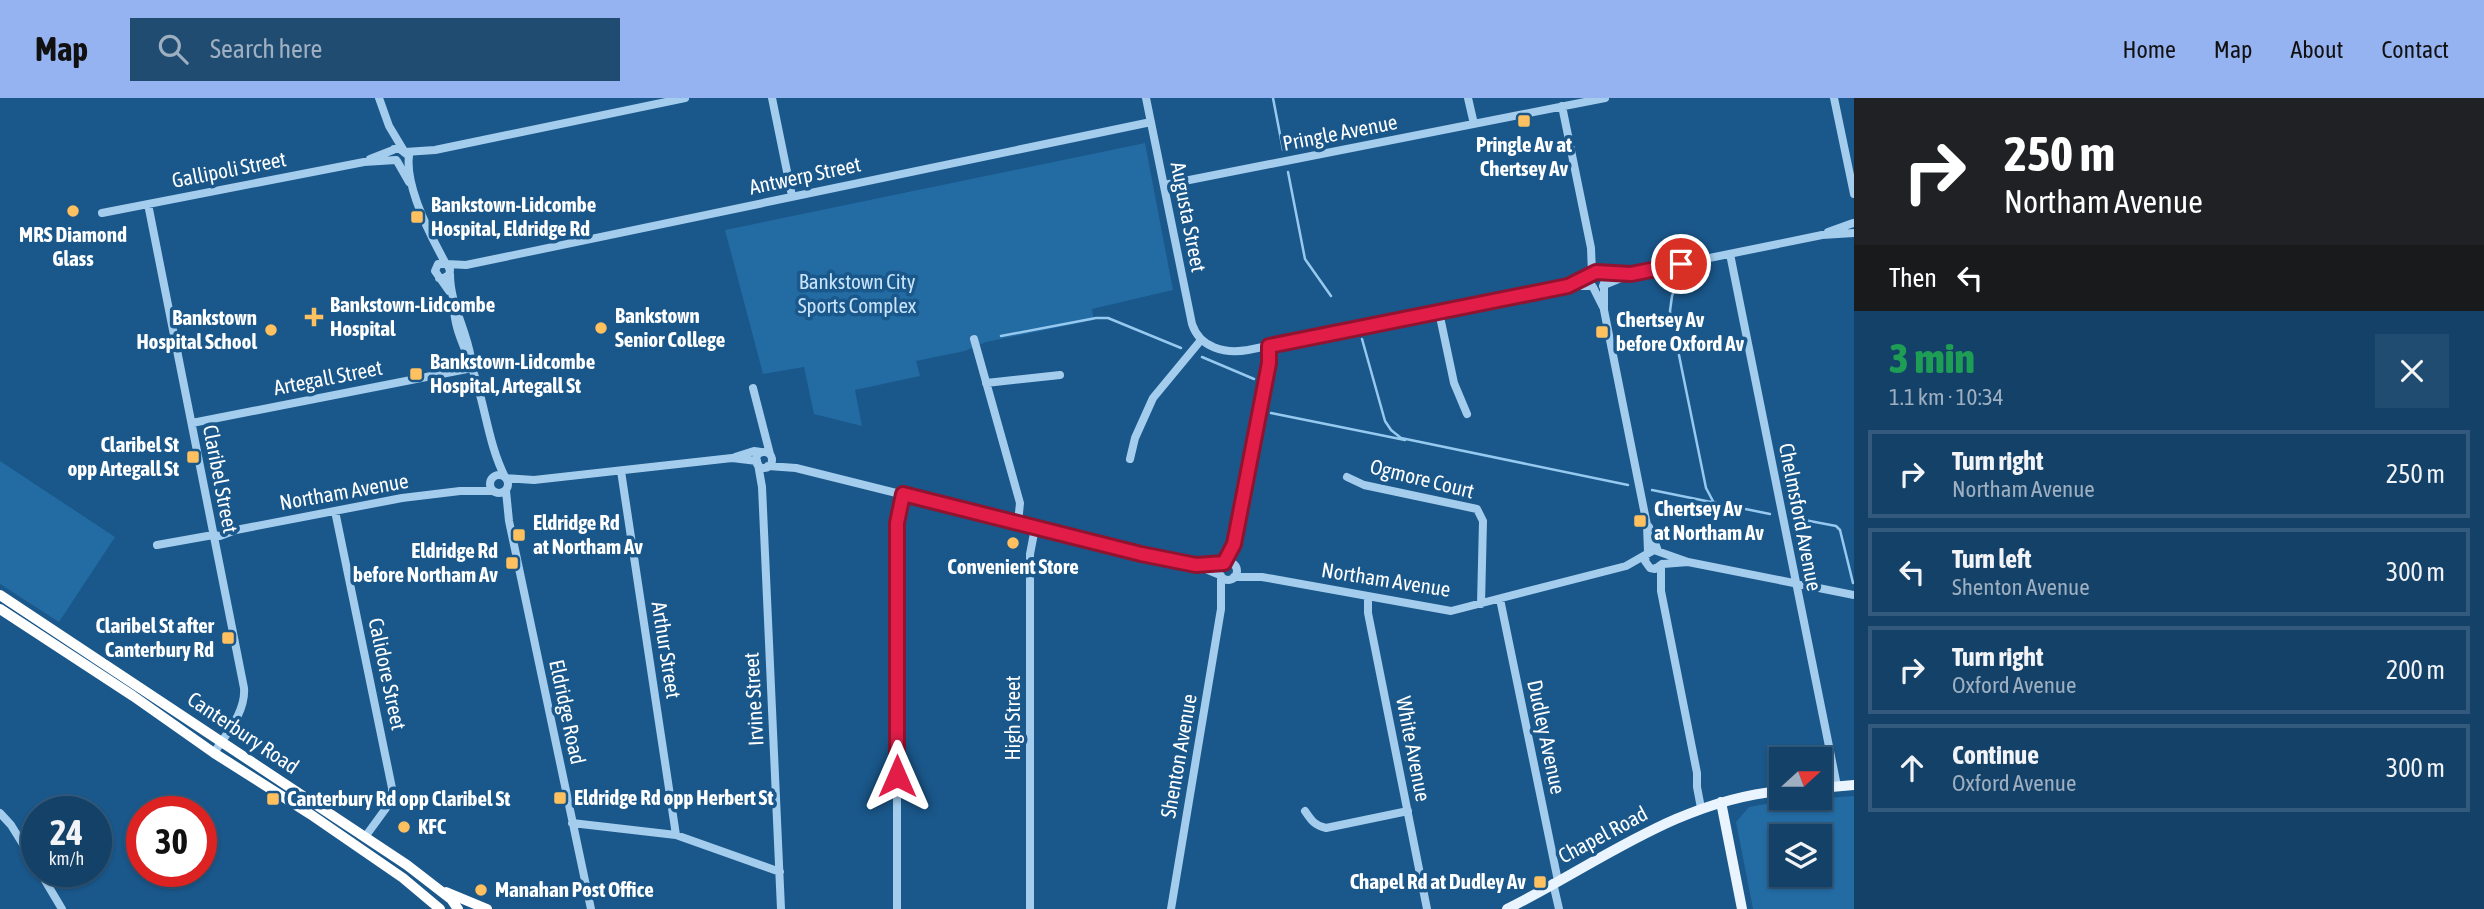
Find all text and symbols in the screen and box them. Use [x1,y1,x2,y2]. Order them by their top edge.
search box [130,18,620,81]
text: Map [35,30,88,68]
icon: search [154,30,192,68]
text: Search here [210,34,322,64]
text: Home [2122,36,2176,63]
text: Map [2214,36,2252,63]
text: About [2290,36,2343,63]
text: Contact [2381,36,2449,63]
street label: Pringle Avenue [1280,109,1399,155]
marker: Pringle Av at Chertsey Av [1516,113,1532,129]
text: 250 m [2004,125,2115,181]
icon: right [1889,126,1980,217]
place label: Pringle Av at Chertsey Av [1476,132,1572,180]
street label: Gallipoli Street [170,146,288,192]
street label: Antwerp Street [747,151,863,199]
street label: Augusta Street [1167,160,1211,274]
text: Northam Avenue [2004,183,2203,220]
place label: Bankstown-Lidcombe Hospital, Eldridge Rd [431,192,596,240]
marker: MRS Diamond Glass [65,203,81,219]
marker: Bankstown-Lidcombe Hospital, Eldridge Rd [409,209,425,225]
place label: MRS Diamond Glass [19,222,127,270]
pin [1651,234,1711,294]
icon: arrive [1662,245,1700,283]
icon: left [1951,259,1989,297]
text: Then [1889,263,1937,293]
park label: Bankstown City Sports Complex [798,269,917,317]
place label: Bankstown-Lidcombe Hospital [330,292,495,340]
place label: Bankstown Senior College [615,303,725,351]
place label: Bankstown Hospital School [136,305,257,353]
marker: Bankstown-Lidcombe Hospital [304,307,324,327]
place label: Chertsey Av before Oxford Av [1616,307,1744,355]
marker: Bankstown Senior College [593,320,609,336]
marker: Bankstown Hospital School [263,322,279,338]
marker: Chertsey Av before Oxford Av [1594,324,1610,340]
text: 3 min [1889,334,1975,382]
button: close [2375,334,2449,408]
place label: Bankstown-Lidcombe Hospital, Artegall St [430,349,595,397]
street label: Artegall Street [271,355,384,399]
marker: Bankstown-Lidcombe Hospital, Artegall St [408,366,424,382]
text: 1.1 km · 10:34 [1889,384,2004,410]
street label: Claribel Street [199,423,243,535]
place label: Claribel St opp Artegall St [67,432,179,480]
street label: Chelmsford Avenue [1775,441,1827,593]
text: Turn right [1952,446,2043,476]
marker: Claribel St opp Artegall St [185,449,201,465]
street label: Ogmore Court [1368,454,1477,503]
icon: right [1893,455,1931,493]
text: 250 m [2386,459,2445,489]
street label: Northam Avenue [278,468,410,514]
text: Northam Avenue [1952,476,2095,502]
place label: Chertsey Av at Northam Av [1654,496,1764,544]
place label: Eldridge Rd at Northam Av [533,510,643,558]
marker: Chertsey Av at Northam Av [1632,513,1648,529]
marker: Eldridge Rd at Northam Av [511,527,527,543]
marker: Convenient Store [1005,535,1021,551]
place label: Eldridge Rd before Northam Av [353,538,498,586]
text: Turn left [1952,544,2032,574]
icon: left [1893,553,1931,591]
place label: Convenient Store [947,554,1079,578]
marker: Eldridge Rd before Northam Av [504,555,520,571]
street label: Northam Avenue [1320,557,1452,601]
text: 300 m [2386,557,2445,587]
text: Shenton Avenue [1952,574,2090,600]
street label: Arthur Street [647,600,686,700]
place label: Claribel St after Canterbury Rd [95,613,215,661]
street label: Calidore Street [364,615,412,732]
marker: Claribel St after Canterbury Rd [220,630,236,646]
text: Turn right [1952,642,2043,672]
icon: right [1893,651,1931,689]
street label: Irvine Street [739,652,767,746]
text: 200 m [2386,655,2445,685]
street label: Eldridge Road [545,657,591,766]
text: Oxford Avenue [1952,672,2076,698]
street label: High Street [1000,675,1024,761]
street label: Dudley Avenue [1523,677,1571,796]
street label: Canterbury Road [183,686,304,778]
street label: Shenton Avenue [1155,692,1201,820]
street label: White Avenue [1392,694,1436,803]
position arrow [860,739,934,813]
text: Continue [1952,740,2039,770]
north arrow [1769,747,1832,810]
map controls [1769,747,1832,887]
icon: ahead [1893,749,1931,787]
text: 300 m [2386,753,2445,783]
text: Oxford Avenue [1952,770,2076,796]
place label: Eldridge Rd opp Herbert St [574,785,773,809]
place label: Canterbury Rd opp Claribel St [287,786,510,810]
marker: Eldridge Rd opp Herbert St [552,790,568,806]
marker: Canterbury Rd opp Claribel St [265,791,281,807]
speed limit sign: 30 [126,796,217,887]
street label: Chapel Road [1554,801,1651,868]
text: 24 [50,812,83,852]
place label: KFC [418,814,447,838]
marker: KFC [396,819,412,835]
button: layers [1769,824,1832,887]
text: km/h [49,848,84,869]
place label: Chapel Rd at Dudley Av [1350,869,1526,893]
marker: Chapel Rd at Dudley Av [1532,874,1548,890]
place label: Manahan Post Office [495,877,654,901]
marker: Manahan Post Office [473,882,489,898]

